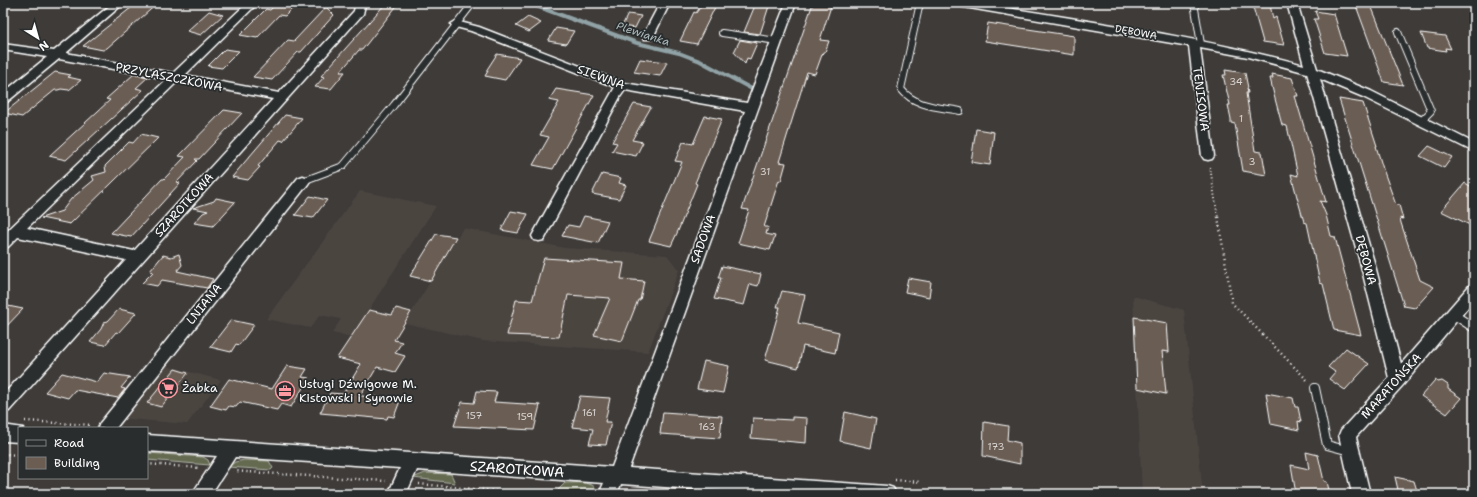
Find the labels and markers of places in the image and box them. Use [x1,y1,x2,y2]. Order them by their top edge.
place label: Usługi Dźwigowe M. Kistowski i Synowie [299,376,417,406]
supermarket icon: Żabka [157,377,179,399]
place label: Żabka [182,380,218,396]
office icon: Usługi Dźwigowe M. Kistowski i Synowie [274,380,296,402]

